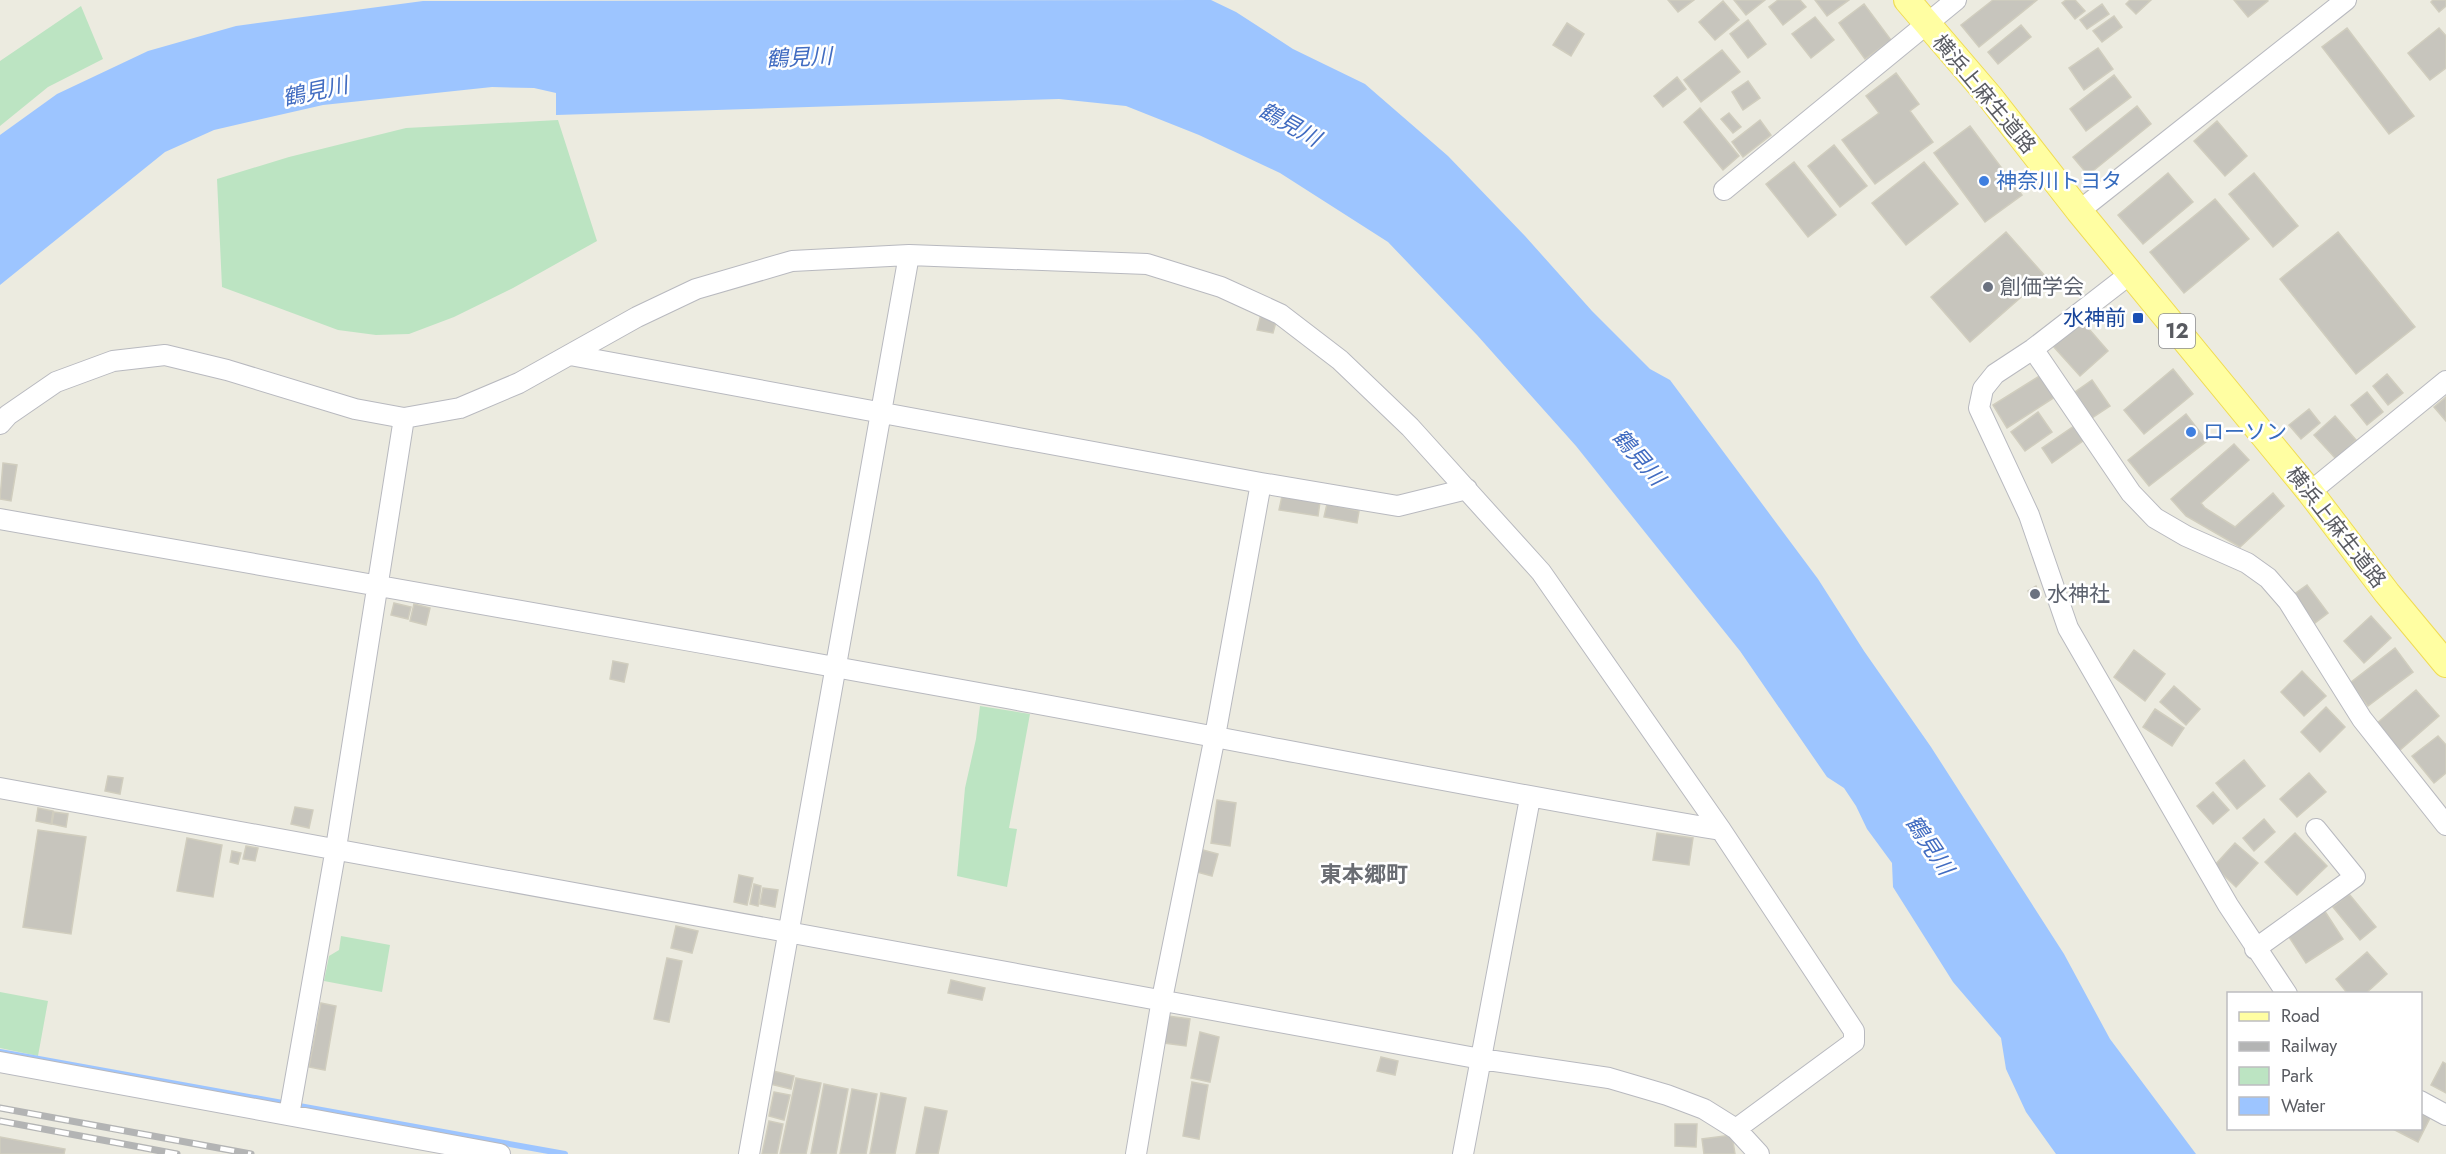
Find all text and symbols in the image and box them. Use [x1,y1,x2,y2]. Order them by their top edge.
street label: 横浜上麻生道路 [1925,28,2043,160]
water label: 鶴見川 [765,39,835,75]
water label: 鶴見川 [279,68,353,114]
water label: 鶴見川 [1253,94,1328,155]
place label: 神奈川トヨタ [1996,166,2122,196]
marker: 神奈川トヨタ [1977,174,1991,188]
place label: 創価学会 [2000,272,2084,302]
marker: 創価学会 [1981,280,1995,294]
place label: 水神前 [2063,303,2126,333]
marker: 水神前 [2131,311,2145,325]
road number: 12 [2159,314,2195,348]
place label: ローソン [2203,417,2287,447]
water label: 鶴見川 [1605,422,1674,494]
marker: ローソン [2184,425,2198,439]
street label: 横浜上麻生道路 [2279,460,2393,594]
place label: 水神社 [2047,579,2110,609]
marker: 水神社 [2028,587,2042,601]
water label: 鶴見川 [1898,809,1963,883]
district label: 東本郷町 [1320,858,1408,890]
legend [2227,992,2422,1130]
text: Road [2281,1003,2320,1029]
text: Railway [2281,1033,2337,1059]
text: Park [2281,1063,2313,1089]
text: Water [2281,1093,2326,1119]

